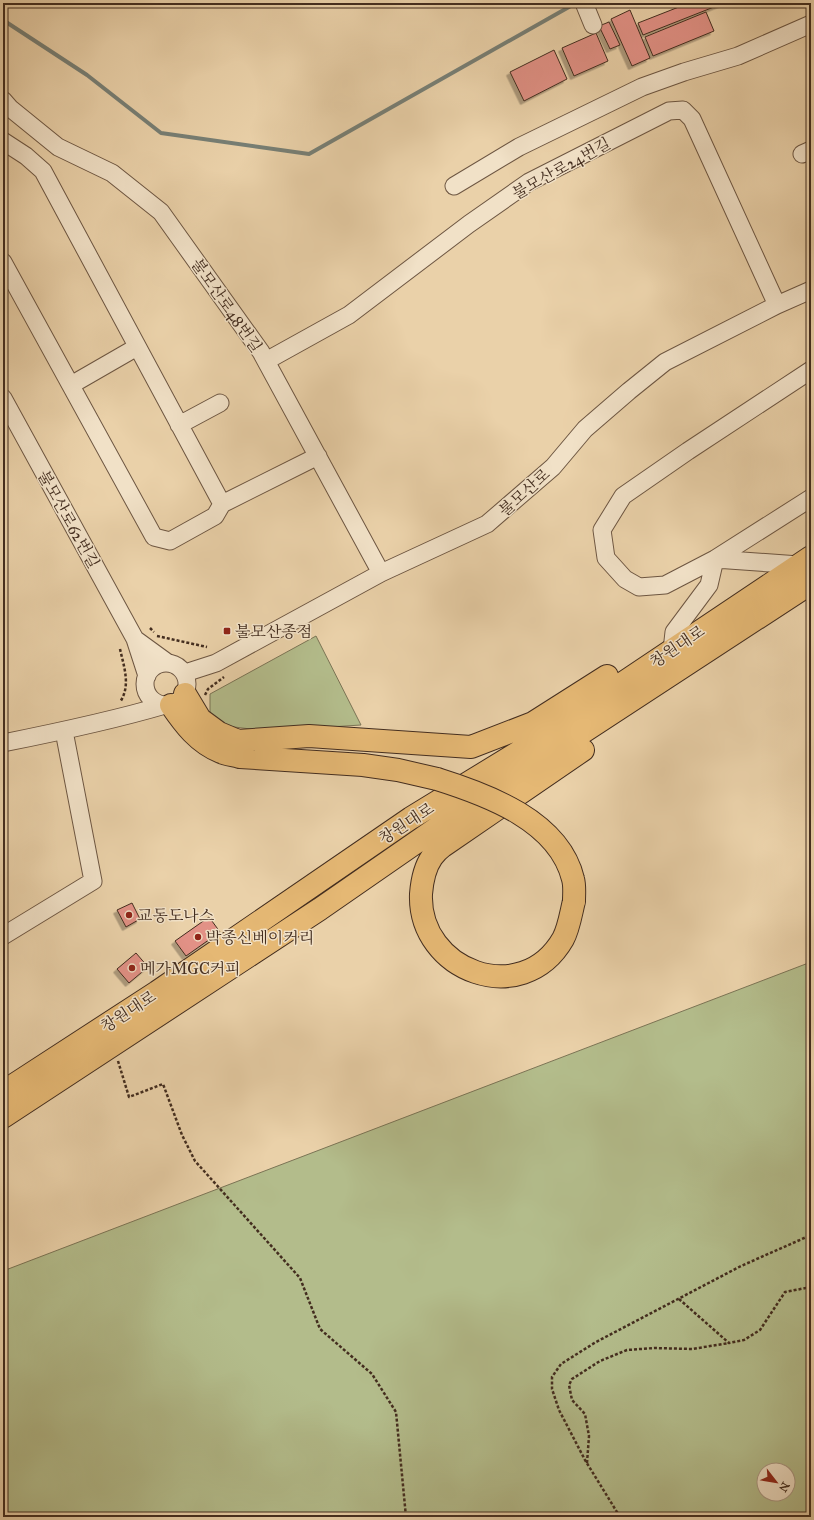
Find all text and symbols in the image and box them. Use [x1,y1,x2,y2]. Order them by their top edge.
street label: 불모산로24번길 [509,134,614,203]
street label: 불모산로48번길 [187,255,266,356]
street label: 불모산로 [495,464,554,520]
street label: 불모산로62번길 [34,467,103,571]
street label: 창원대로 [646,621,709,672]
place label: 불모산종점 [235,622,312,641]
marker: 불모산종점 [222,626,232,636]
street label: 창원대로 [375,798,438,848]
place label: 교동도나스 [137,906,215,925]
marker: 교동도나스 [124,910,134,920]
place label: 박종신베이커리 [206,928,314,947]
marker: 박종신베이커리 [193,932,203,942]
place label: 메가MGC커피 [140,959,241,978]
marker: 메가MGC커피 [127,963,137,973]
street label: 창원대로 [97,986,160,1036]
north arrow [756,1462,796,1502]
text: N [776,1480,792,1495]

